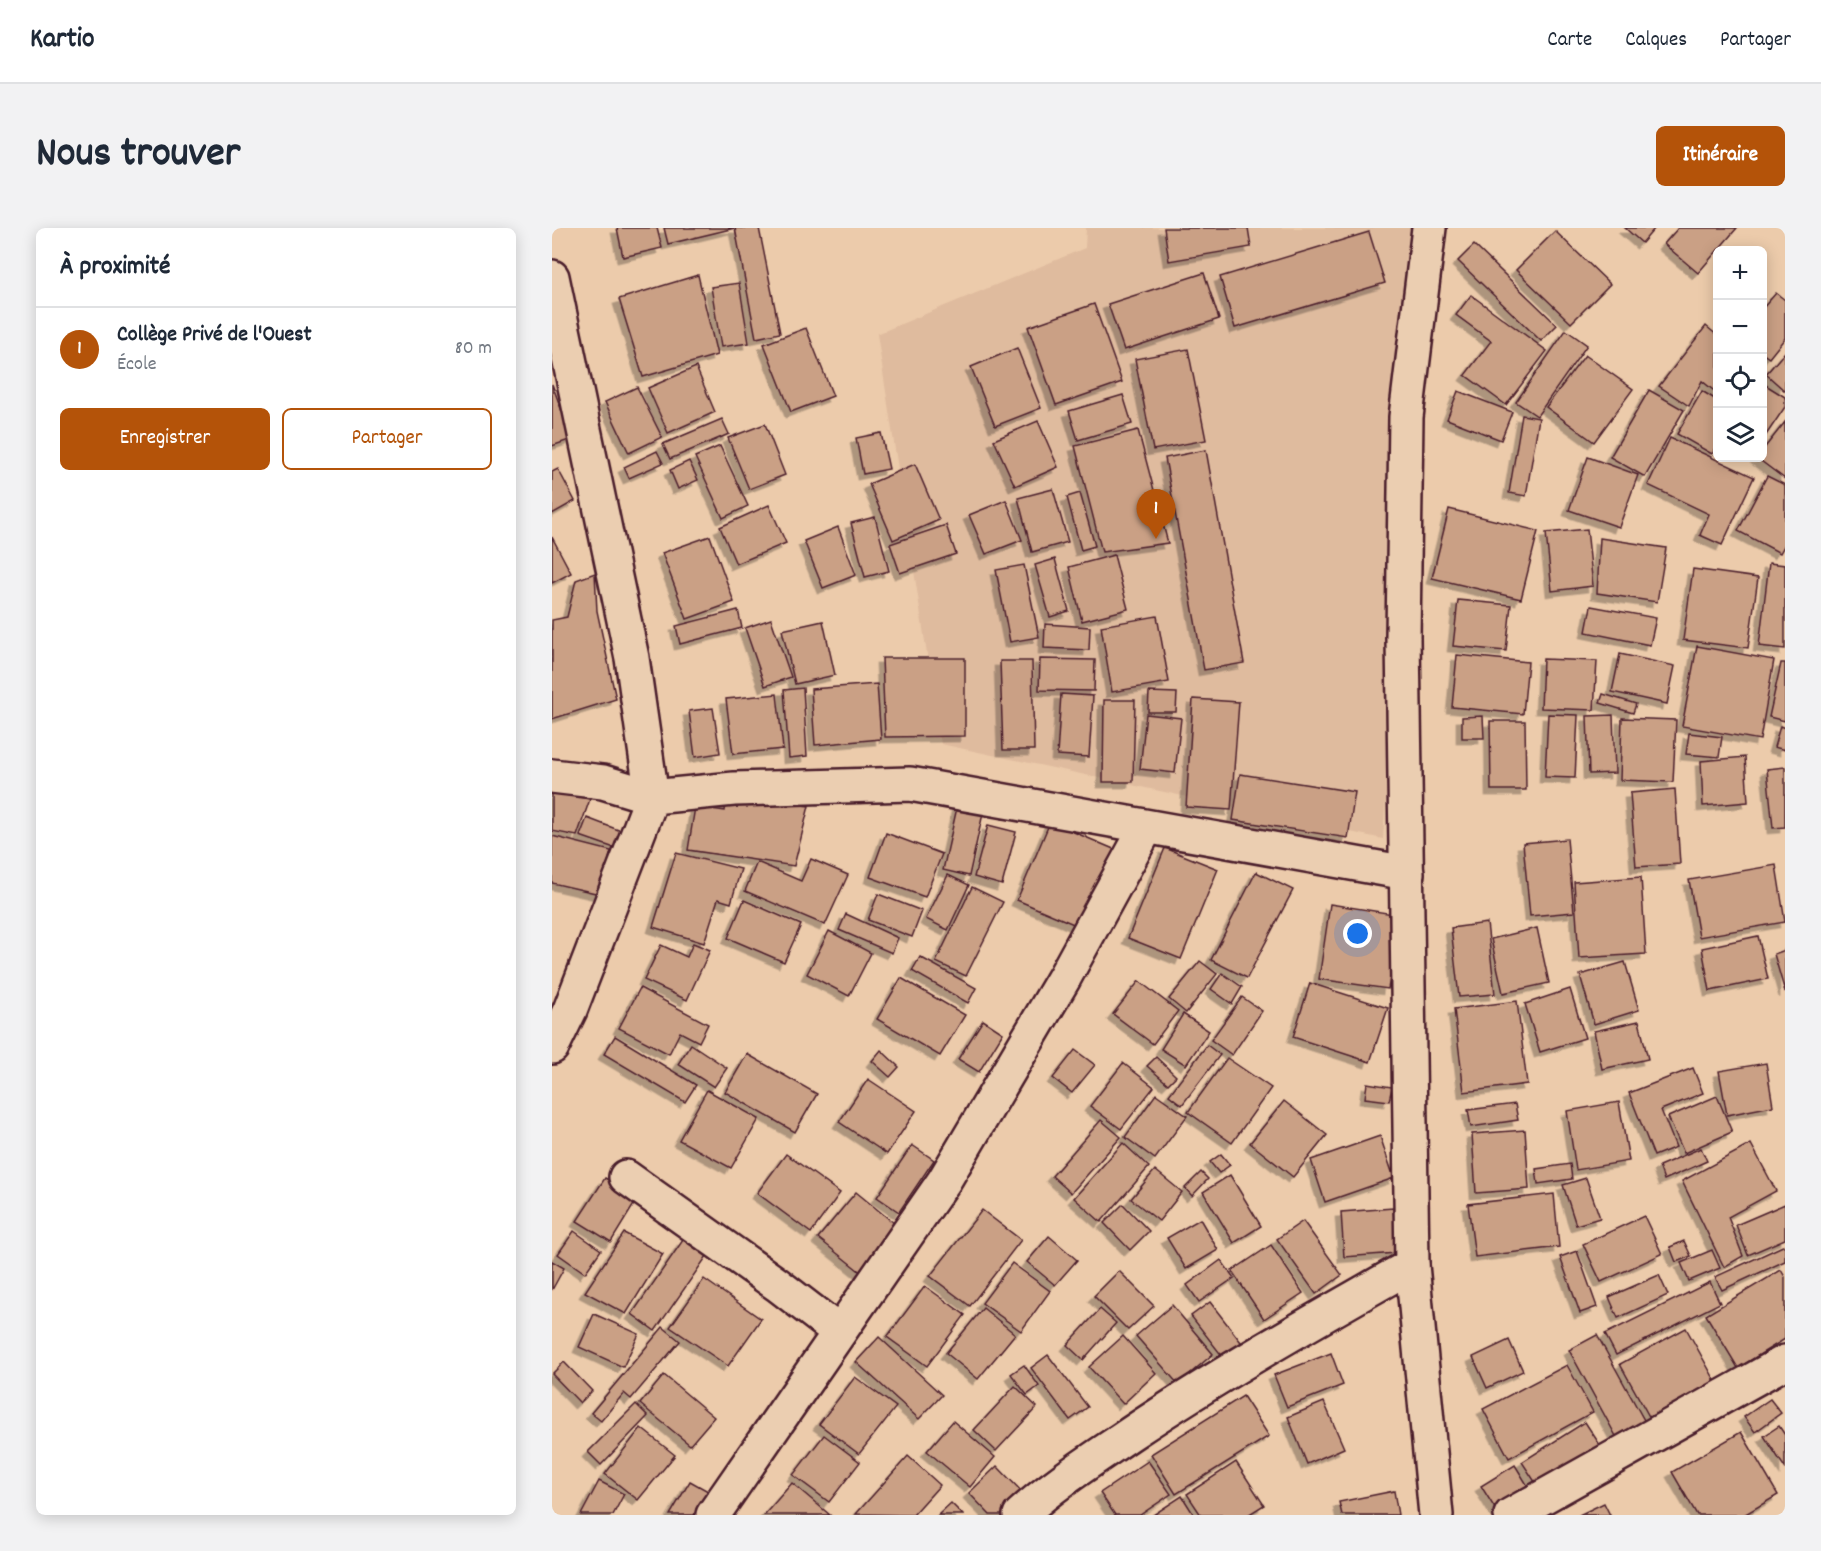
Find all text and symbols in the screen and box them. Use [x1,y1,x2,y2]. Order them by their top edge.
text: Kartio [30,21,94,61]
text: Carte [1547,26,1592,56]
text: Calques [1625,26,1687,56]
text: Partager [1720,26,1791,56]
text: Nous trouver [36,126,240,186]
button: Itinéraire [1656,126,1785,186]
map controls [1713,246,1767,462]
button: + [1713,246,1767,300]
text: À proximité [60,249,170,286]
button: − [1713,300,1767,354]
text: Collège Privé de l'Ouest [117,320,312,351]
text: 1 [77,335,82,363]
text: 80 m [455,335,492,363]
text: École [117,351,157,379]
button: locate [1713,354,1767,408]
button: Enregistrer [60,408,270,470]
button: Partager [282,408,492,470]
button: layers [1713,408,1767,462]
pin: 1 [1136,490,1176,539]
your location [1343,919,1372,948]

